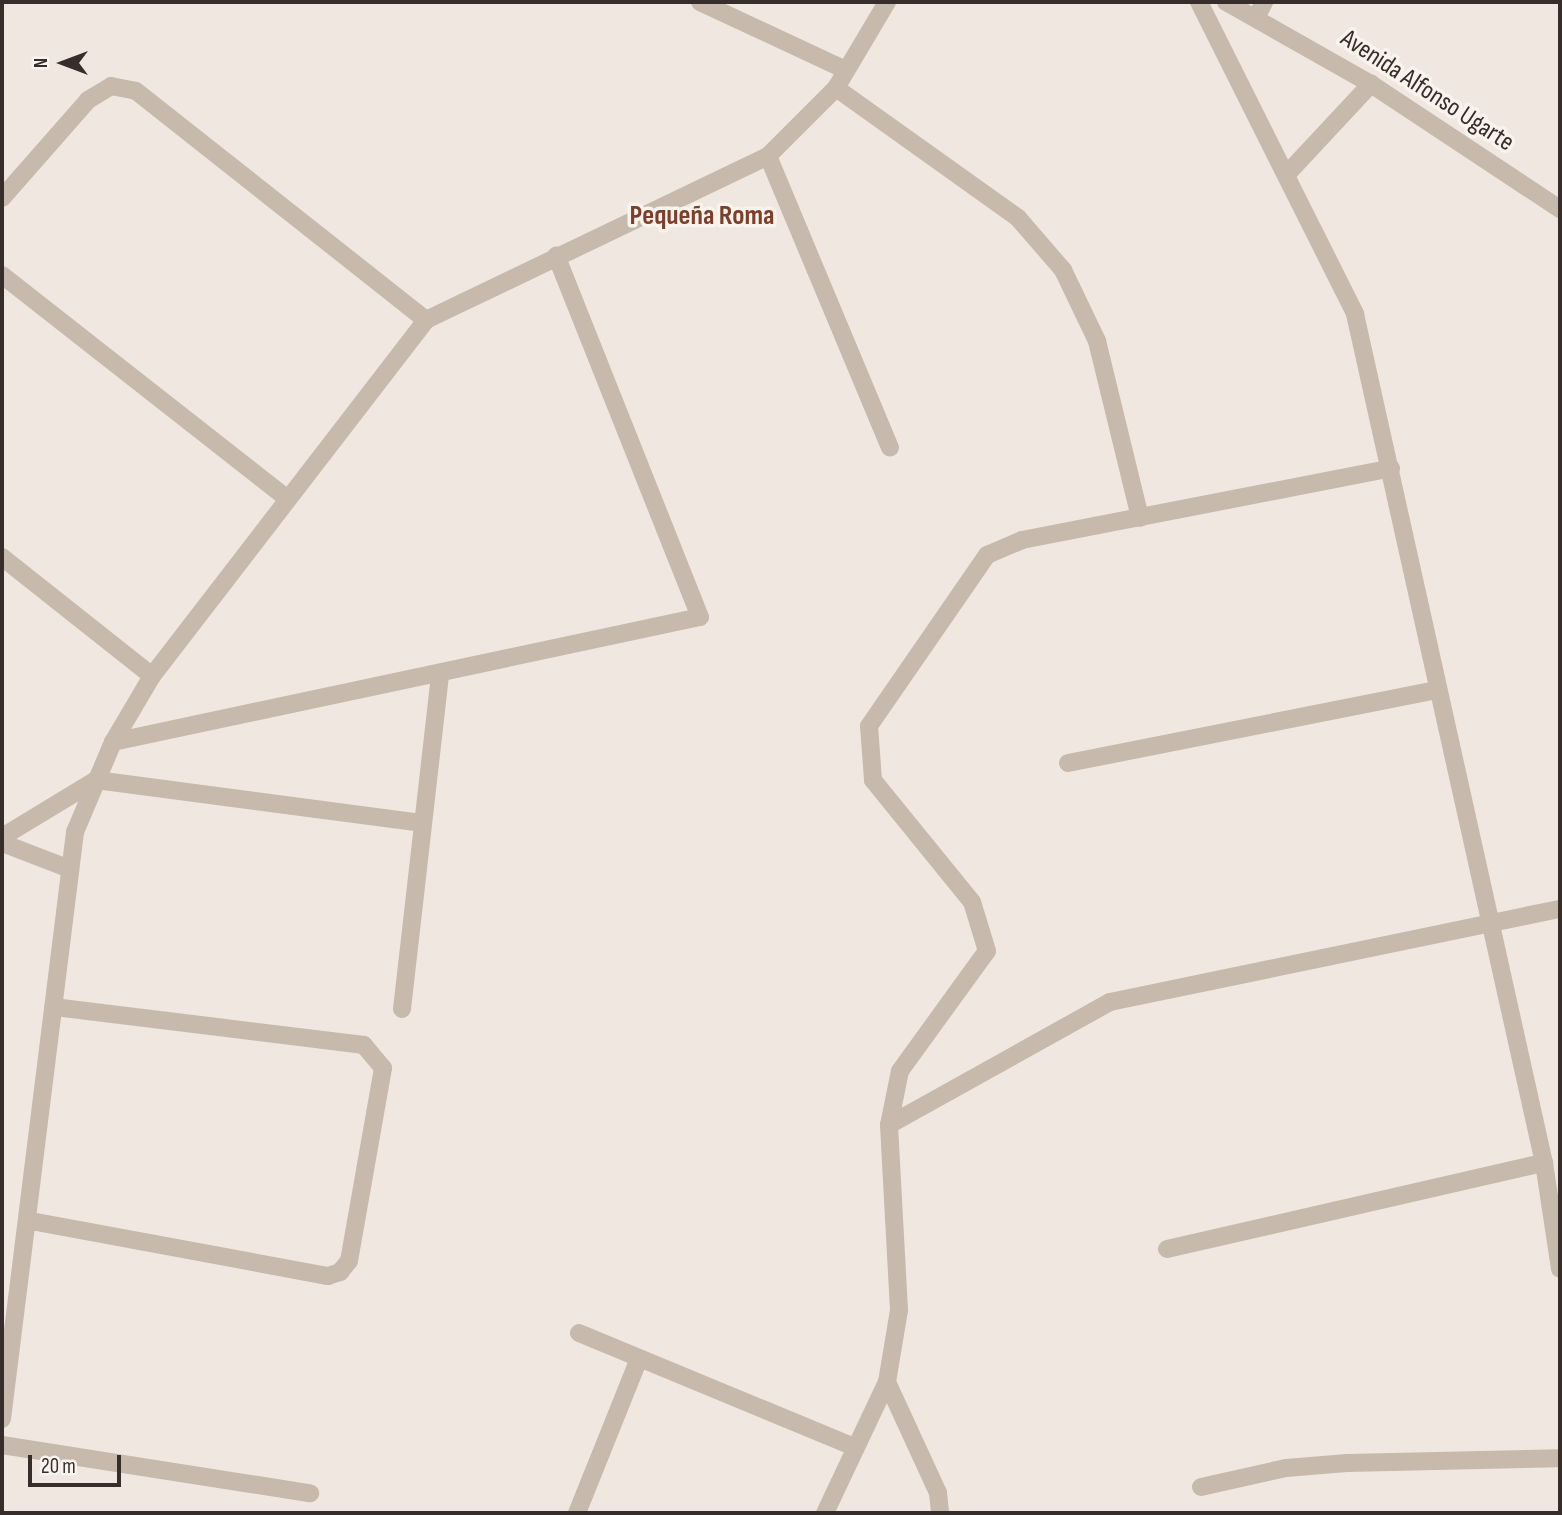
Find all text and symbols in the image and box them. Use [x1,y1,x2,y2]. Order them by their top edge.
street label: Avenida Alfonso Ugarte [1334,23,1520,159]
north arrow [28,28,98,98]
text: N [30,58,53,68]
district label: Pequeña Roma [630,199,774,233]
scale bar [32,1442,124,1486]
text: 20 m [41,1454,76,1479]

